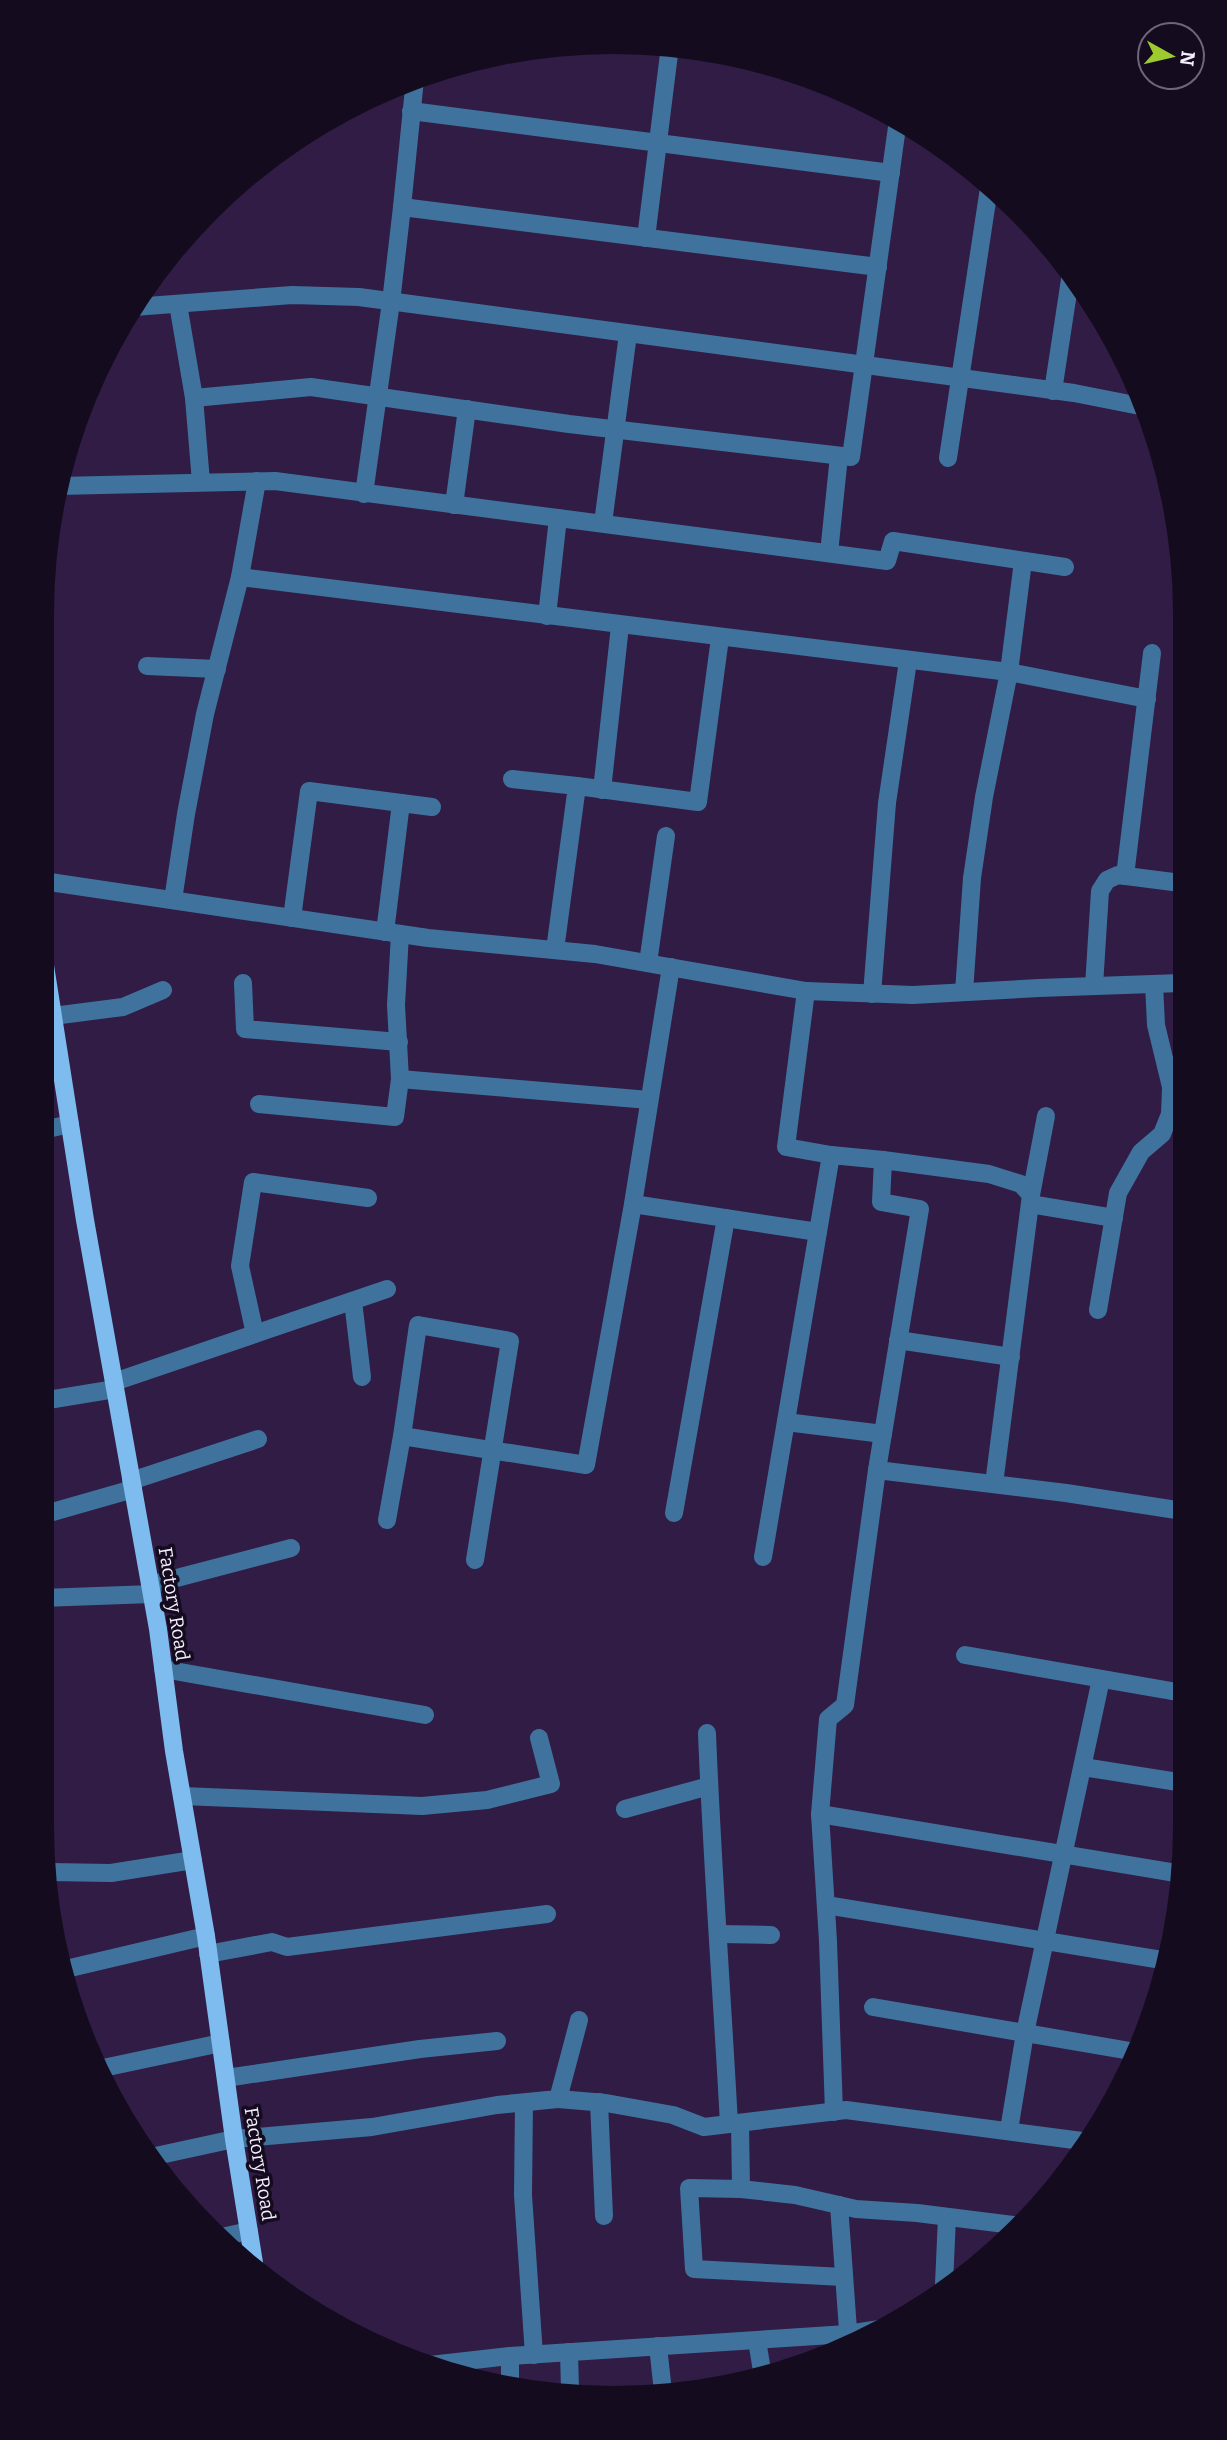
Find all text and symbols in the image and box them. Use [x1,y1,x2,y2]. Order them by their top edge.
north arrow [1136,21,1206,91]
text: N [1175,49,1200,67]
street label: Factory Road [154,1546,194,1662]
street label: Factory Road [240,2106,280,2222]

